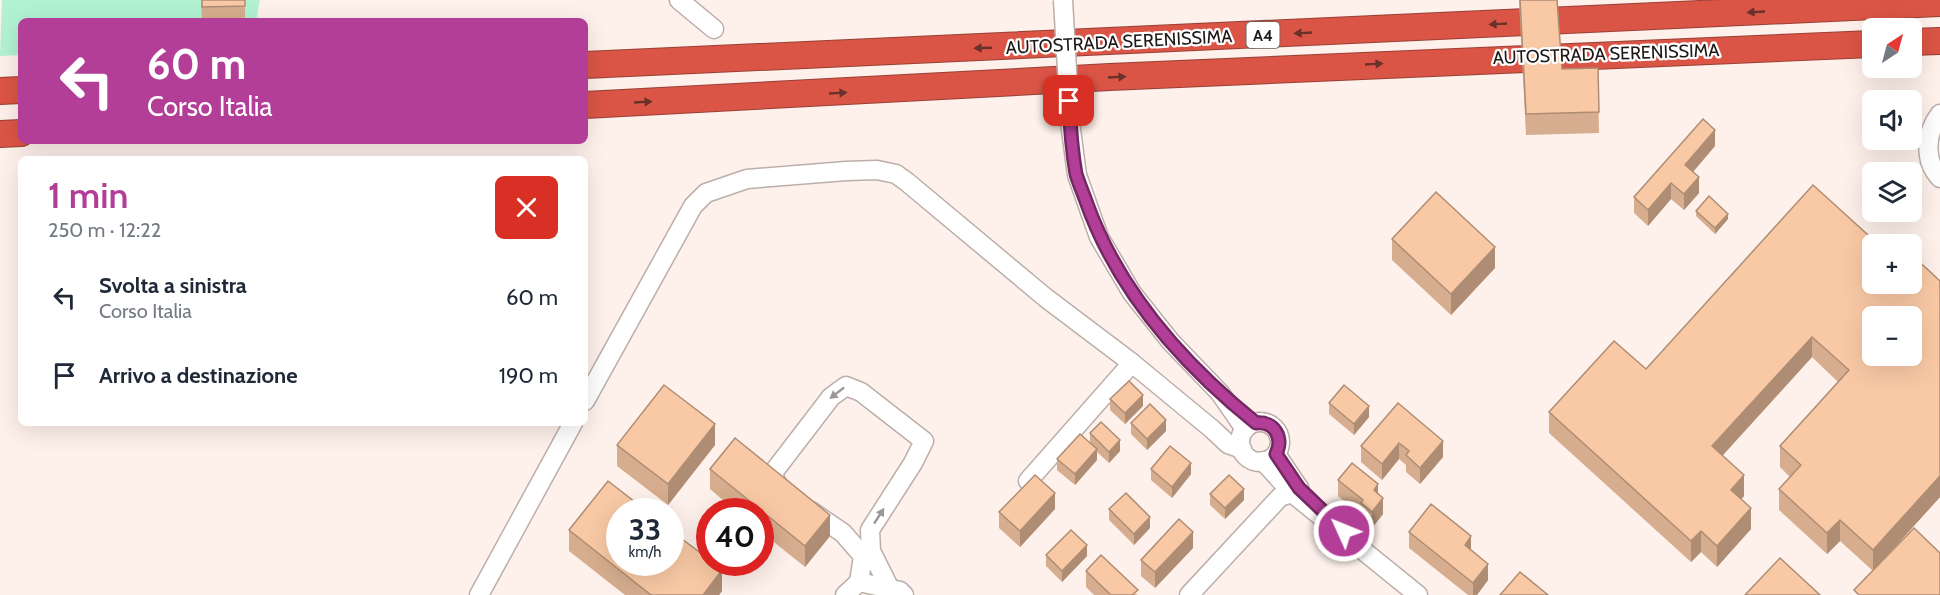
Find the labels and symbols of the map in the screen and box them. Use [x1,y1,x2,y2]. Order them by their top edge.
one-way arrow [1746,7,1765,16]
north arrow [1862,18,1922,78]
one-way arrow [1488,20,1507,29]
road number: A4 [1246,22,1280,48]
street label: AUTOSTRADA SERENISSIMA [1005,25,1233,59]
one-way arrow [1294,29,1313,38]
street label: AUTOSTRADA SERENISSIMA [1492,39,1720,69]
one-way arrow [973,44,992,53]
one-way arrow [1365,60,1384,69]
one-way arrow [1107,72,1126,81]
pin [1043,75,1094,126]
one-way arrow [829,88,848,97]
one-way arrow [634,98,653,107]
one-way arrow [829,387,845,399]
speed limit sign: 40 [696,498,774,576]
position arrow [1312,499,1376,563]
one-way arrow [873,508,884,524]

